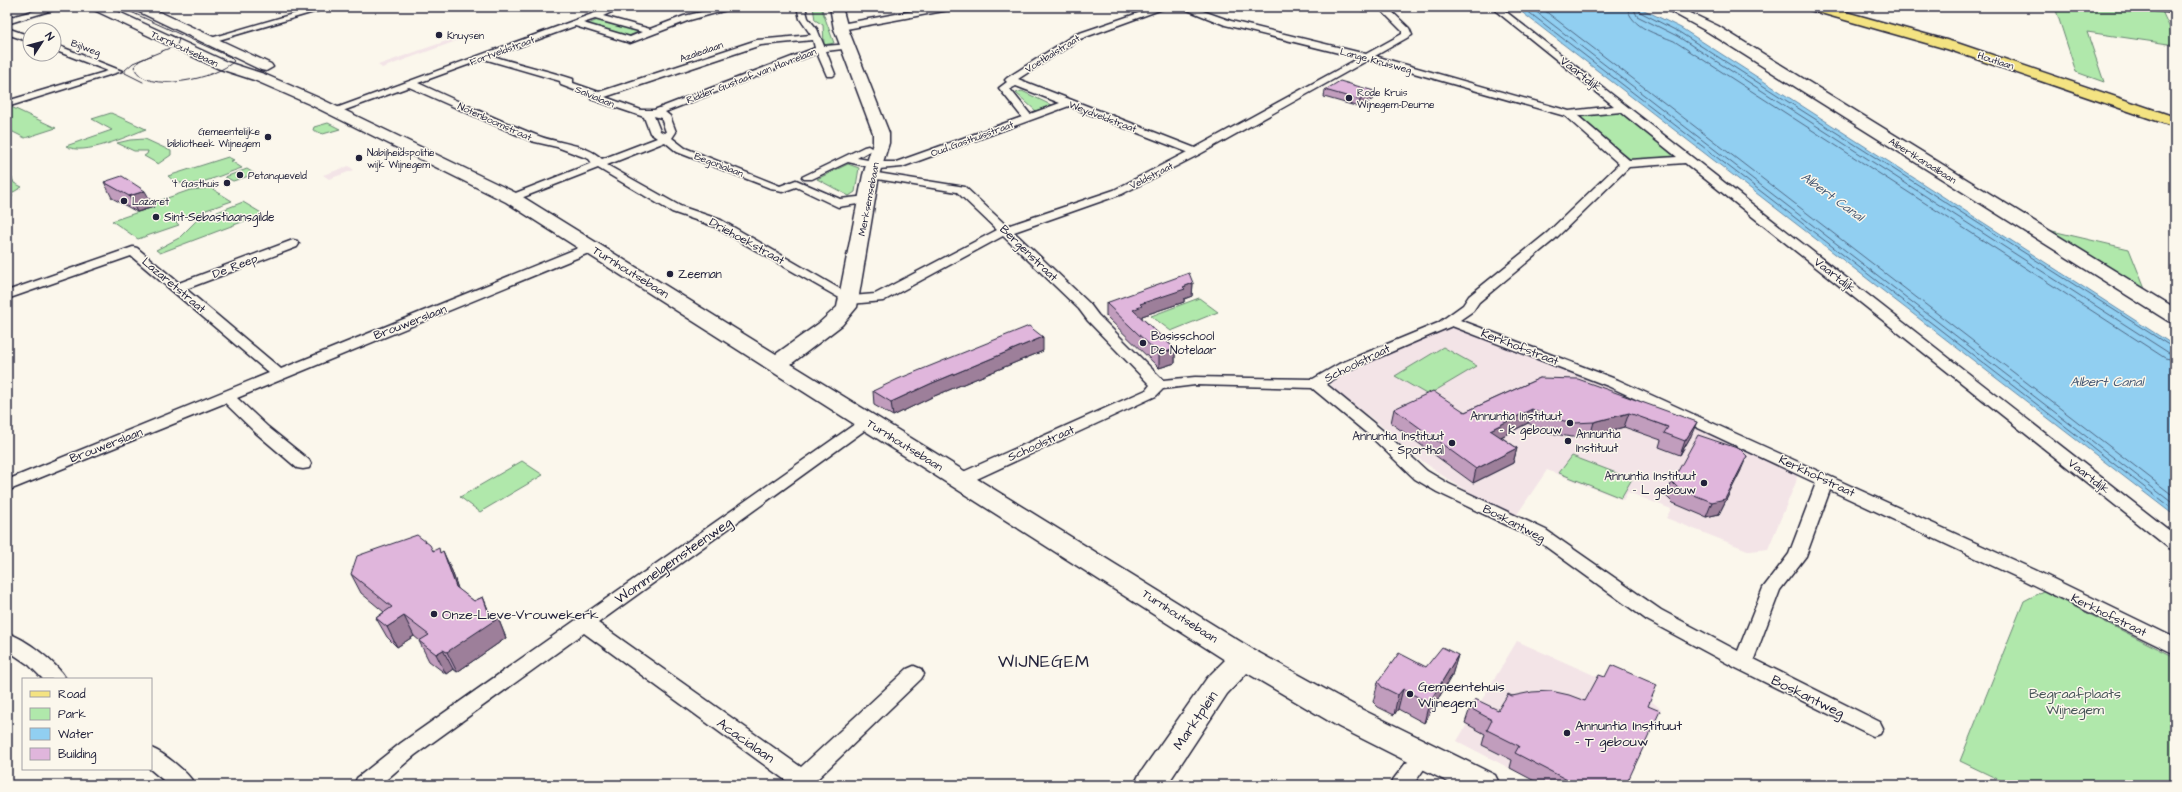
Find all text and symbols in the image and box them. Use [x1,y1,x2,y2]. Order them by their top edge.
north arrow [22,22,62,62]
street label: Turnhoutsebaan [149,27,221,71]
text: N [42,29,58,44]
place label: Knuysen [447,29,484,44]
marker: Knuysen [434,30,444,40]
street label: Voetbalstraat [1022,31,1083,76]
street label: Fortveldstraat [468,33,537,69]
street label: Bijlweg [69,36,102,61]
street label: Azalealaan [678,38,725,66]
street label: Ridder Gustaaf van Havrelaan [684,45,818,107]
street label: Lange Kruisweg [1338,45,1413,78]
street label: Houtlaan [1976,48,2016,73]
street label: Vaartdijk [1556,53,1606,96]
street label: Salvialaan [573,82,617,111]
place label: Rode Kruis Wijnegem-Deurne [1357,86,1435,113]
marker: Rode Kruis Wijnegem-Deurne [1344,93,1354,103]
street label: Weydveldstraat [1066,98,1139,137]
street label: Notenboomstraat [455,99,534,145]
street label: Oud Gasthuisstraat [929,117,1016,160]
place label: Gemeentelijke bibliotheek Wijnegem [167,125,261,152]
marker: Gemeentelijke bibliotheek Wijnegem [263,132,273,142]
street label: Albertkanaalbaan [1886,134,1959,187]
place label: Nabijheidspolitie wijk Wijnegem [367,146,435,173]
street label: Begonialaan [692,149,745,182]
marker: Nabijheidspolitie wijk Wijnegem [354,153,364,163]
street label: Veldstraat [1127,159,1176,193]
street label: Merksemsebaan [855,161,883,237]
water label: Albert Canal [1797,168,1869,227]
place label: Petanqueveld [248,169,307,183]
marker: Petanqueveld [235,170,245,180]
place label: 't Gasthuis [172,177,219,191]
marker: 't Gasthuis [222,178,232,188]
place label: Lazaret [132,195,169,209]
marker: Lazaret [119,196,129,206]
place label: Sint-Sebastiaansgilde [164,209,275,227]
marker: Sint-Sebastiaansgilde [151,212,161,222]
street label: Driehoekstraat [706,214,788,269]
street label: Bergenstraat [995,221,1062,286]
street label: Turnhoutsebaan [589,242,672,303]
street label: De Reep [210,250,261,283]
street label: Lazaretstraat [138,253,210,317]
street label: Vaartdijk [1810,254,1860,297]
place label: Zeeman [678,266,722,283]
marker: Zeeman [665,269,675,279]
street label: Brouwerslaan [371,301,449,344]
street label: Kerkhofstraat [1478,325,1561,370]
place label: Basisschool De Notelaar [1151,328,1217,359]
marker: Basisschool De Notelaar [1138,338,1148,348]
street label: Schoolstraat [1321,340,1393,387]
water label: Albert Canal [2070,373,2146,391]
place label: Annuntia Instituut - K gebouw [1470,408,1562,440]
street label: Turnhoutsebaan [863,415,946,476]
marker: Annuntia Instituut - K gebouw [1565,418,1575,428]
street label: Schoolstraat [1005,421,1077,466]
street label: Brouwerslaan [67,424,145,467]
place label: Annuntia Instituut [1576,426,1621,457]
place label: Annuntia Instituut - Sporthal [1352,428,1444,459]
marker: Annuntia Instituut [1563,436,1573,446]
marker: Annuntia Instituut - Sporthal [1447,438,1457,448]
street label: Kerkhofstraat [1776,451,1858,502]
street label: Vaartdijk [2064,455,2114,498]
place label: Annuntia Instituut - L gebouw [1604,468,1696,500]
marker: Annuntia Instituut - L gebouw [1699,478,1709,488]
street label: Boskantweg [1479,500,1548,547]
street label: Wommelgemsteenweg [611,513,736,609]
street label: Turnhoutsebaan [1138,586,1221,647]
street label: Kerkhofstraat [2068,590,2150,641]
place label: Onze-Lieve-Vrouwekerk [442,605,599,625]
marker: Onze-Lieve-Vrouwekerk [429,609,439,619]
district label: WIJNEGEM [998,650,1090,674]
street label: Boskantweg [1768,671,1848,723]
place label: Gemeentehuis Wijnegem [1418,677,1505,713]
legend [22,678,152,770]
park label: Begraafplaats Wijnegem [2029,684,2121,720]
text: Road [58,686,86,703]
street label: Marktplein [1169,687,1223,754]
marker: Gemeentehuis Wijnegem [1405,689,1415,699]
text: Park [58,706,86,723]
street label: Acacialaan [712,714,778,768]
place label: Annuntia Instituut - T gebouw [1575,716,1682,752]
text: Water [58,726,94,743]
marker: Annuntia Instituut - T gebouw [1562,728,1572,738]
text: Building [58,746,96,764]

